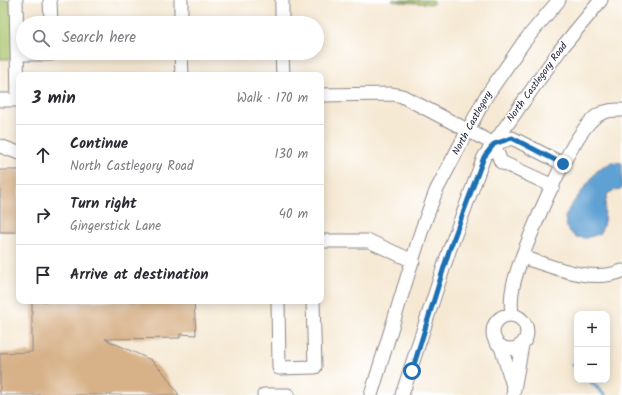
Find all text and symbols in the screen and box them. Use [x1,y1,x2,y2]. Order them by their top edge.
search box [16,16,324,60]
text: Search here [62,26,136,50]
icon: search [30,27,52,49]
street label: North Castlegory Road [503,38,572,125]
text: 3 min [32,85,76,112]
text: Walk · 170 m [237,88,308,109]
street label: North Castlegory [448,88,496,158]
text: Continue [70,132,128,156]
icon: ahead [32,144,54,166]
text: 130 m [274,144,308,165]
route end [554,155,572,173]
text: North Castlegory Road [70,156,193,177]
text: Turn right [70,192,137,216]
icon: right [32,204,54,226]
text: 40 m [279,204,308,225]
text: Gingerstick Lane [70,216,161,237]
text: Arrive at destination [70,263,209,287]
icon: arrive [32,264,54,286]
map controls [574,311,610,383]
button: + [574,311,610,347]
button: − [574,347,610,383]
route start [403,362,421,380]

